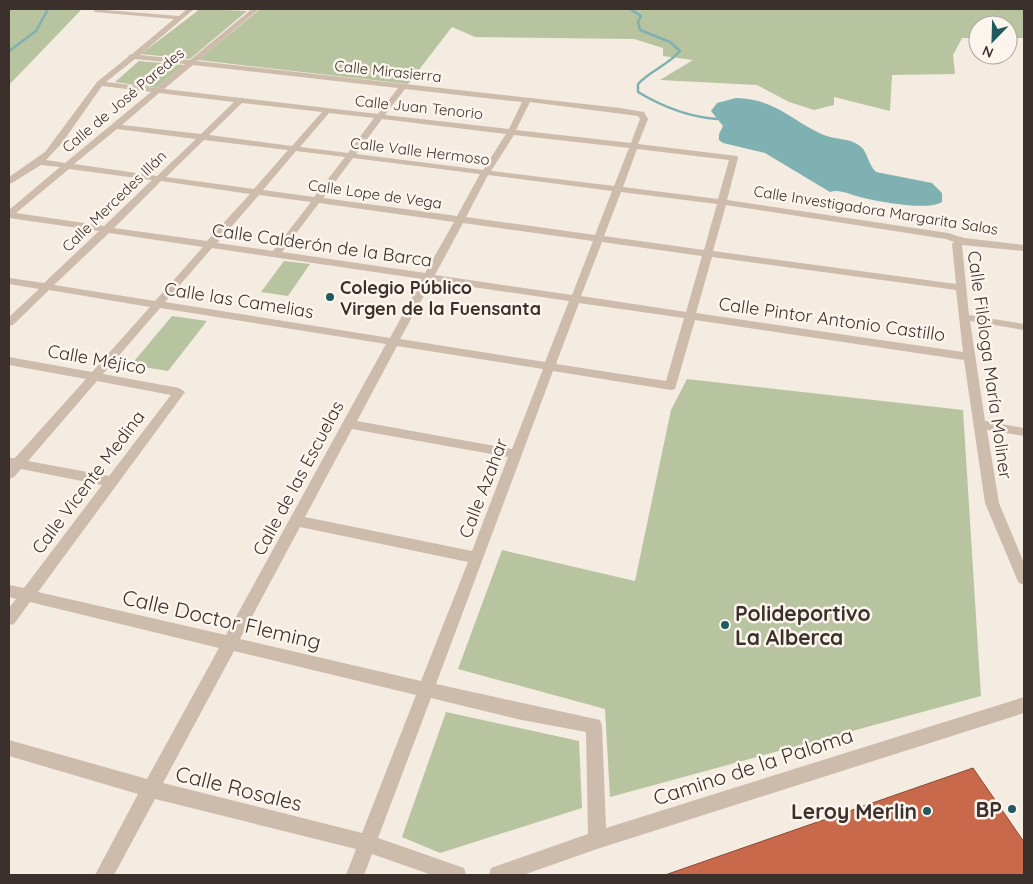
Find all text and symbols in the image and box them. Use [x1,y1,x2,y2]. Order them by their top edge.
north arrow [968,15,1018,65]
text: N [980,42,996,62]
street label: Calle de José Paredes [58,43,188,157]
street label: Calle Mirasierra [333,56,443,86]
street label: Calle Juan Tenorio [354,91,484,123]
street label: Calle Valle Hermoso [349,133,491,169]
street label: Calle Mercedes Illán [58,146,170,256]
street label: Calle Lope de Vega [307,175,443,213]
street label: Calle Investigadora Margarita Salas [752,181,1000,239]
street label: Calle Calderón de la Barca [210,218,434,272]
street label: Calle Filóloga María Moliner [963,249,1017,481]
place label: Colegio Público Virgen de la Fuensanta [340,276,541,320]
street label: Calle las Camelias [163,277,315,323]
marker: Colegio Público Virgen de la Fuensanta [324,291,336,303]
street label: Calle Pintor Antonio Castillo [717,292,947,346]
street label: Calle Méjico [46,339,148,379]
street label: Calle de las Escuelas [247,397,349,559]
street label: Calle Vicente Medina [27,406,149,558]
street label: Calle Azahar [453,435,513,541]
street label: Calle Doctor Fleming [120,583,324,655]
place label: Polideportivo La Alberca [735,600,871,650]
marker: Polideportivo La Alberca [719,619,731,631]
street label: Camino de la Paloma [650,721,856,811]
street label: Calle Rosales [173,760,305,816]
place label: BP [976,796,1002,822]
place label: Leroy Merlin [791,798,917,824]
marker: BP [1006,803,1018,815]
marker: Leroy Merlin [921,805,933,817]

